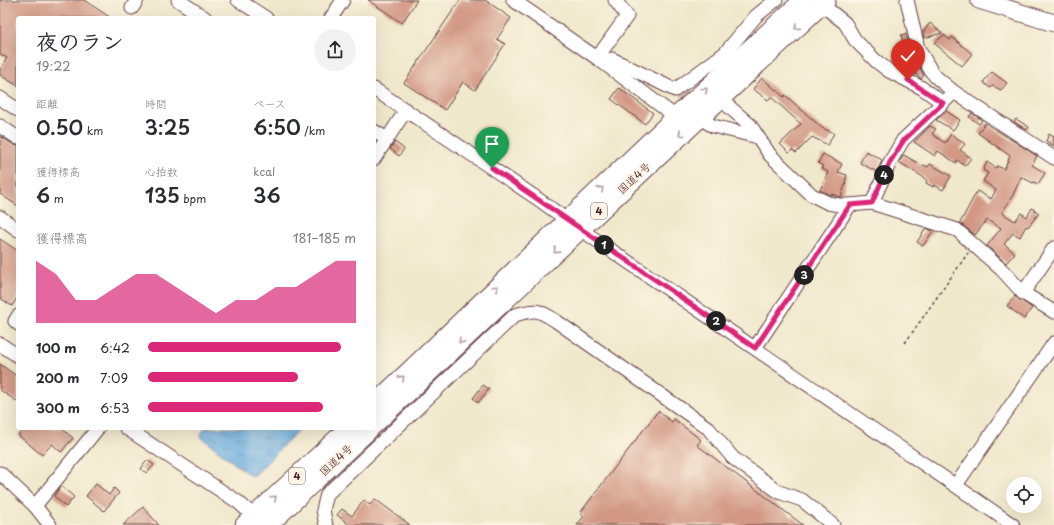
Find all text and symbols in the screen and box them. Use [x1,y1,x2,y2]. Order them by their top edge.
one-way arrow [794,22,802,29]
text: 夜のラン [36,24,124,57]
button: share [314,29,356,71]
pin [891,39,925,80]
icon: check [897,45,919,67]
text: 19:22 [36,56,71,75]
one-way arrow [701,88,708,95]
text: 距離 [36,95,58,112]
text: 時間 [145,95,167,112]
text: ペース [253,95,286,112]
text: 0.50 [36,112,83,142]
text: 3:25 [145,112,190,142]
text: 6:50 [253,112,301,142]
text: km [83,122,103,139]
text: /km [301,122,325,139]
pin [475,127,509,168]
one-way arrow [678,129,686,137]
icon: arrive [481,133,503,155]
street label: 国道4号 [613,158,654,198]
text: 獲得標高 [36,163,80,180]
text: 心拍数 [145,163,178,180]
text: kcal [253,163,275,180]
pin: 4 [874,165,894,185]
text: 4 [880,166,888,183]
text: 6 [36,180,50,210]
text: 135 [145,180,180,210]
text: 36 [253,180,281,210]
one-way arrow [596,186,604,194]
text: m [50,190,64,207]
text: bpm [180,190,206,207]
road number: 4 [591,203,607,219]
text: 獲得標高 [36,228,88,247]
text: 181–185 m [293,228,356,247]
pin: 1 [594,235,614,255]
text: 1 [601,236,607,253]
one-way arrow [553,247,561,254]
pin: 3 [794,265,814,285]
text: 3 [800,266,808,283]
one-way arrow [491,285,499,293]
pin: 2 [706,311,726,331]
text: 2 [712,312,720,329]
one-way arrow [459,336,466,343]
text: 100 m [36,338,77,357]
text: 6:42 [100,338,130,357]
text: 200 m [36,368,80,387]
text: 7:09 [100,368,128,387]
one-way arrow [397,375,405,383]
text: 300 m [36,398,80,417]
text: 6:53 [100,398,130,417]
street label: 国道4号 [315,440,356,480]
road number: 4 [289,468,305,484]
map controls [1006,477,1042,513]
button: locate [1006,477,1042,513]
one-way arrow [269,496,277,503]

